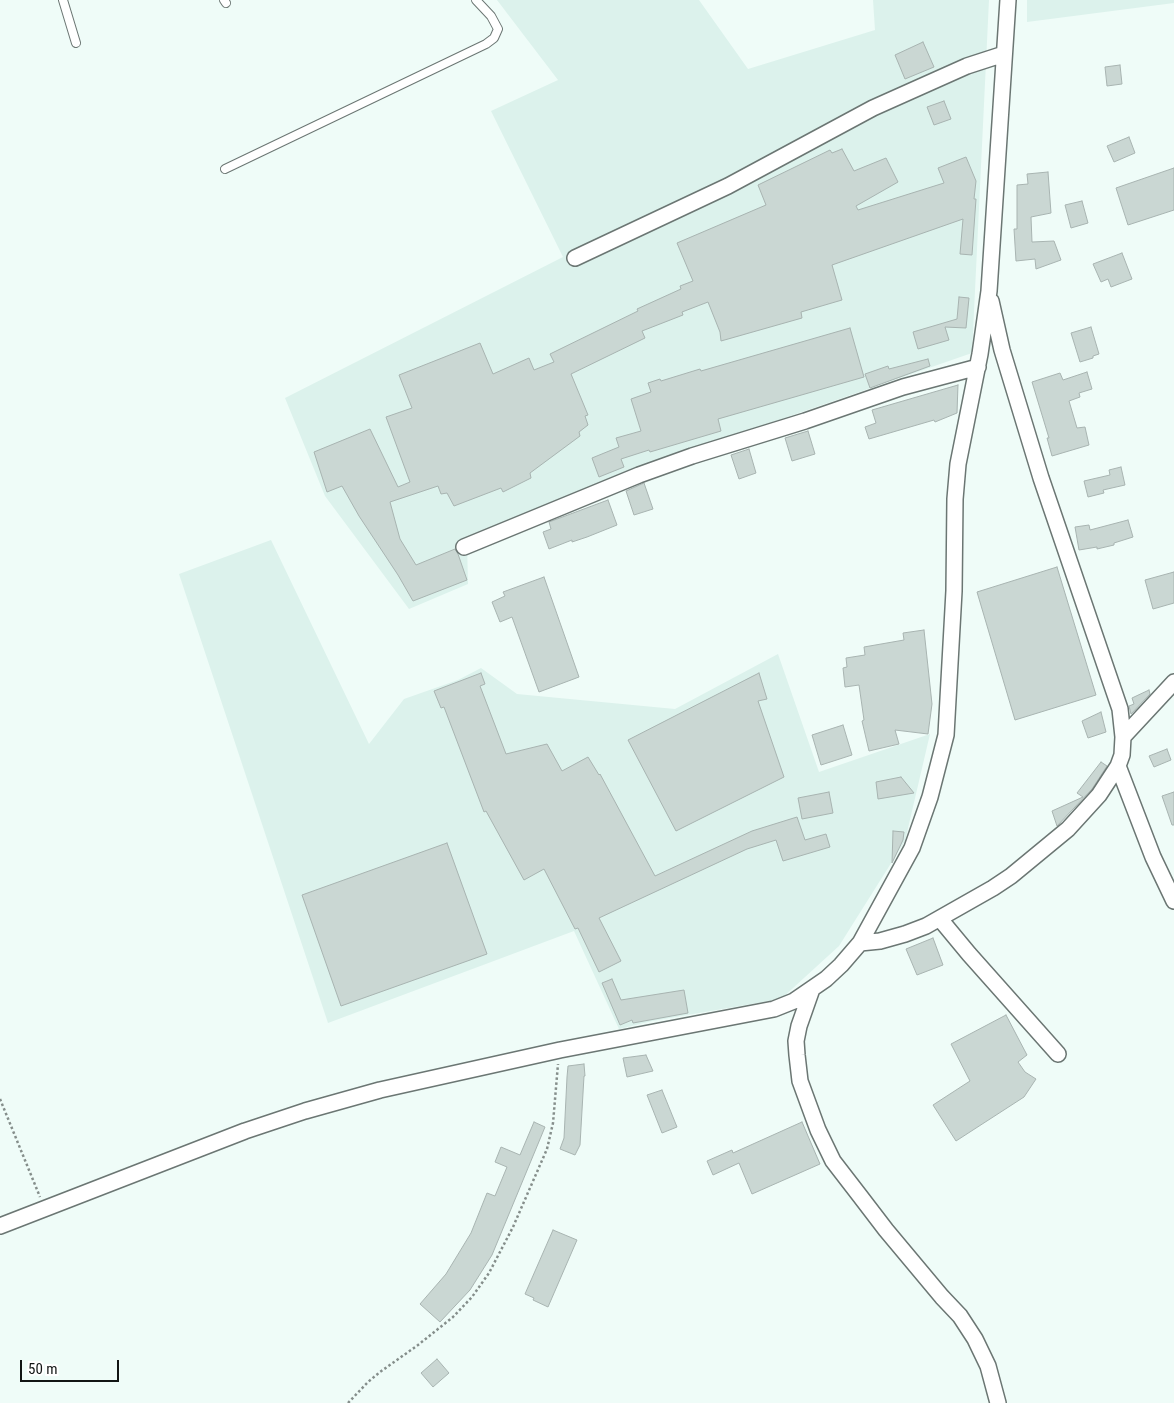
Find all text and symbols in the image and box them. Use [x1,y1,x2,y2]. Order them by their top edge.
scale bar [22,1350,121,1382]
text: 50 m [28,1360,58,1378]

